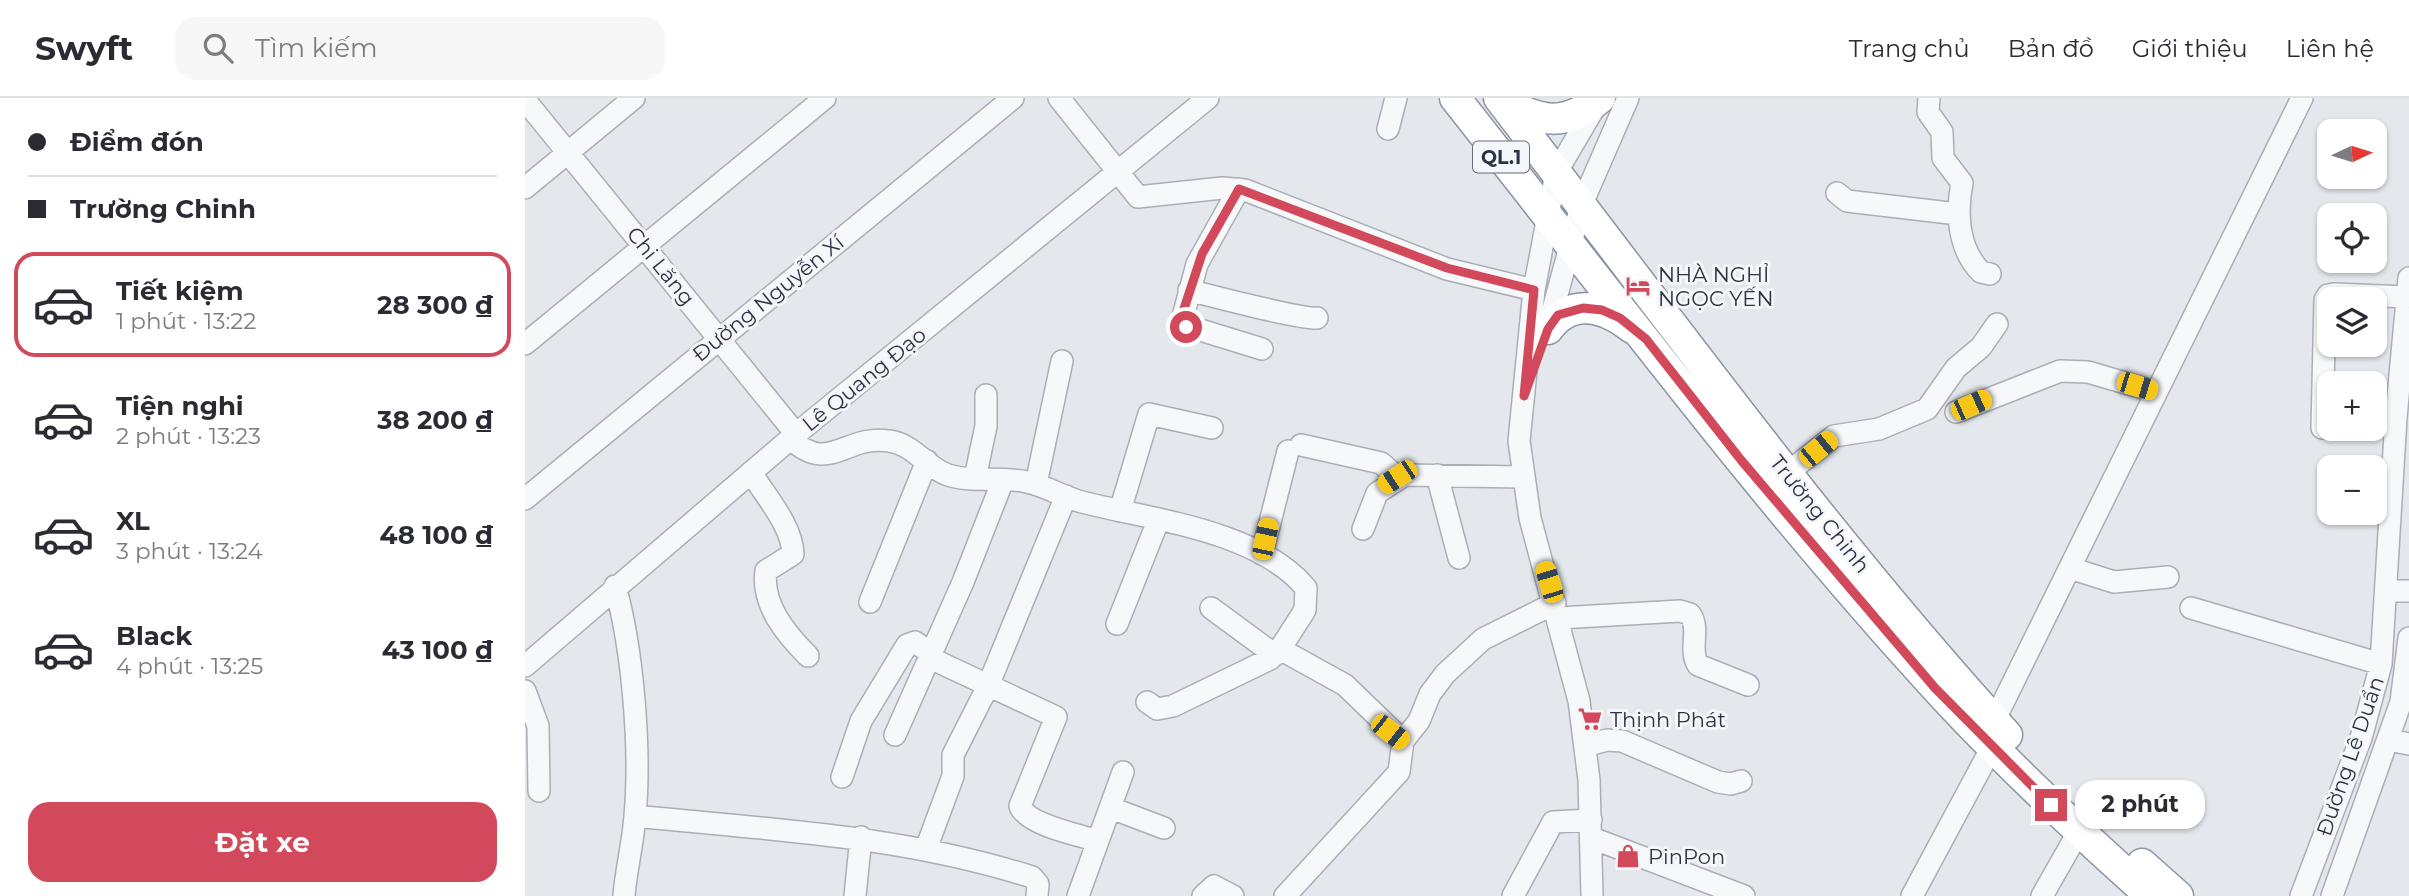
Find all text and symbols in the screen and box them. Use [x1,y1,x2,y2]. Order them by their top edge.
search box [175,17,665,80]
text: Swyft [35,28,133,68]
icon: search [199,29,237,67]
text: Tìm kiếm [255,32,378,64]
text: Trang chủ [1849,34,1970,63]
text: Bản đồ [2008,34,2094,63]
text: Giới thiệu [2132,34,2248,63]
text: Liên hệ [2286,34,2374,63]
north arrow [2317,119,2387,189]
map controls [2317,119,2387,525]
text: Điểm đón [70,126,204,158]
road number: QL.1 [1473,142,1529,172]
text: Trường Chinh [70,193,256,225]
button: locate [2317,203,2387,273]
street label: Chi Lăng [622,222,700,310]
street label: Đường Nguyễn Xí [688,229,850,367]
place label: NHÀ NGHỈ NGỌC YẾN [1658,262,1773,311]
hotel icon: NHÀ NGHỈ NGỌC YẾN [1624,272,1652,300]
icon: car [32,273,95,336]
text: Tiết kiệm [116,275,244,307]
button: layers [2317,287,2387,357]
text: 28 300 ₫ [377,289,493,321]
text: 1 phút · 13:22 [116,307,256,335]
route start [1170,311,1202,343]
street label: Lê Quang Đạo [797,322,931,436]
car [2114,370,2161,402]
button: + [2317,371,2387,441]
car [1948,387,1995,423]
icon: car [32,388,95,451]
text: Tiện nghi [116,390,244,422]
text: 38 200 ₫ [377,404,493,436]
text: 2 phút · 13:23 [116,422,261,450]
car [1796,428,1841,470]
street label: Trường Chinh [1765,450,1875,578]
button: − [2317,455,2387,525]
car [1374,457,1421,497]
icon: car [32,503,95,566]
text: XL [116,505,150,537]
car [1251,516,1280,562]
text: 48 100 ₫ [379,519,493,551]
text: 3 phút · 13:24 [116,537,263,565]
car [1533,559,1566,605]
icon: car [32,618,95,681]
text: Black [116,620,192,652]
text: 43 100 ₫ [382,634,493,666]
text: 4 phút · 13:25 [116,652,263,680]
street label: Đường Lê Duẩn [2311,673,2389,839]
supermarket icon: Thịnh Phát [1576,705,1604,733]
place label: Thịnh Phát [1610,707,1726,732]
car [1367,711,1414,753]
callout: 2 phút [2075,780,2205,830]
route end [2035,789,2067,821]
text: 2 phút [2101,790,2179,818]
button: Đặt xe [28,802,497,882]
shop icon: PinPon [1614,842,1642,870]
place label: PinPon [1648,844,1725,869]

